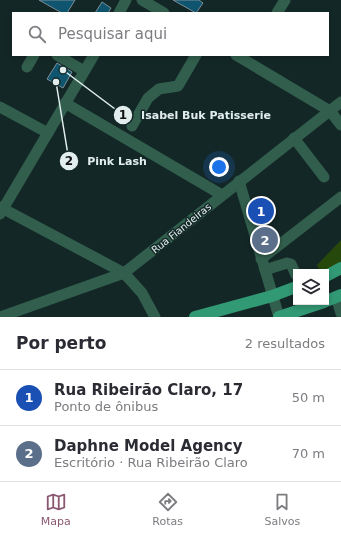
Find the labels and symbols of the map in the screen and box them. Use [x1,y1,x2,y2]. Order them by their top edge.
callout: Isabel Buk Patisserie [113,104,279,127]
text: 1 [119,108,127,122]
text: Isabel Buk Patisserie [141,109,271,122]
callout: Pink Lash [59,150,155,173]
text: 2 [65,154,73,168]
text: Pink Lash [87,155,147,168]
your location [209,157,229,177]
pin: 1 [248,196,274,226]
street label: Rua Fiandeiras [149,201,213,256]
pin: 2 [252,225,278,255]

